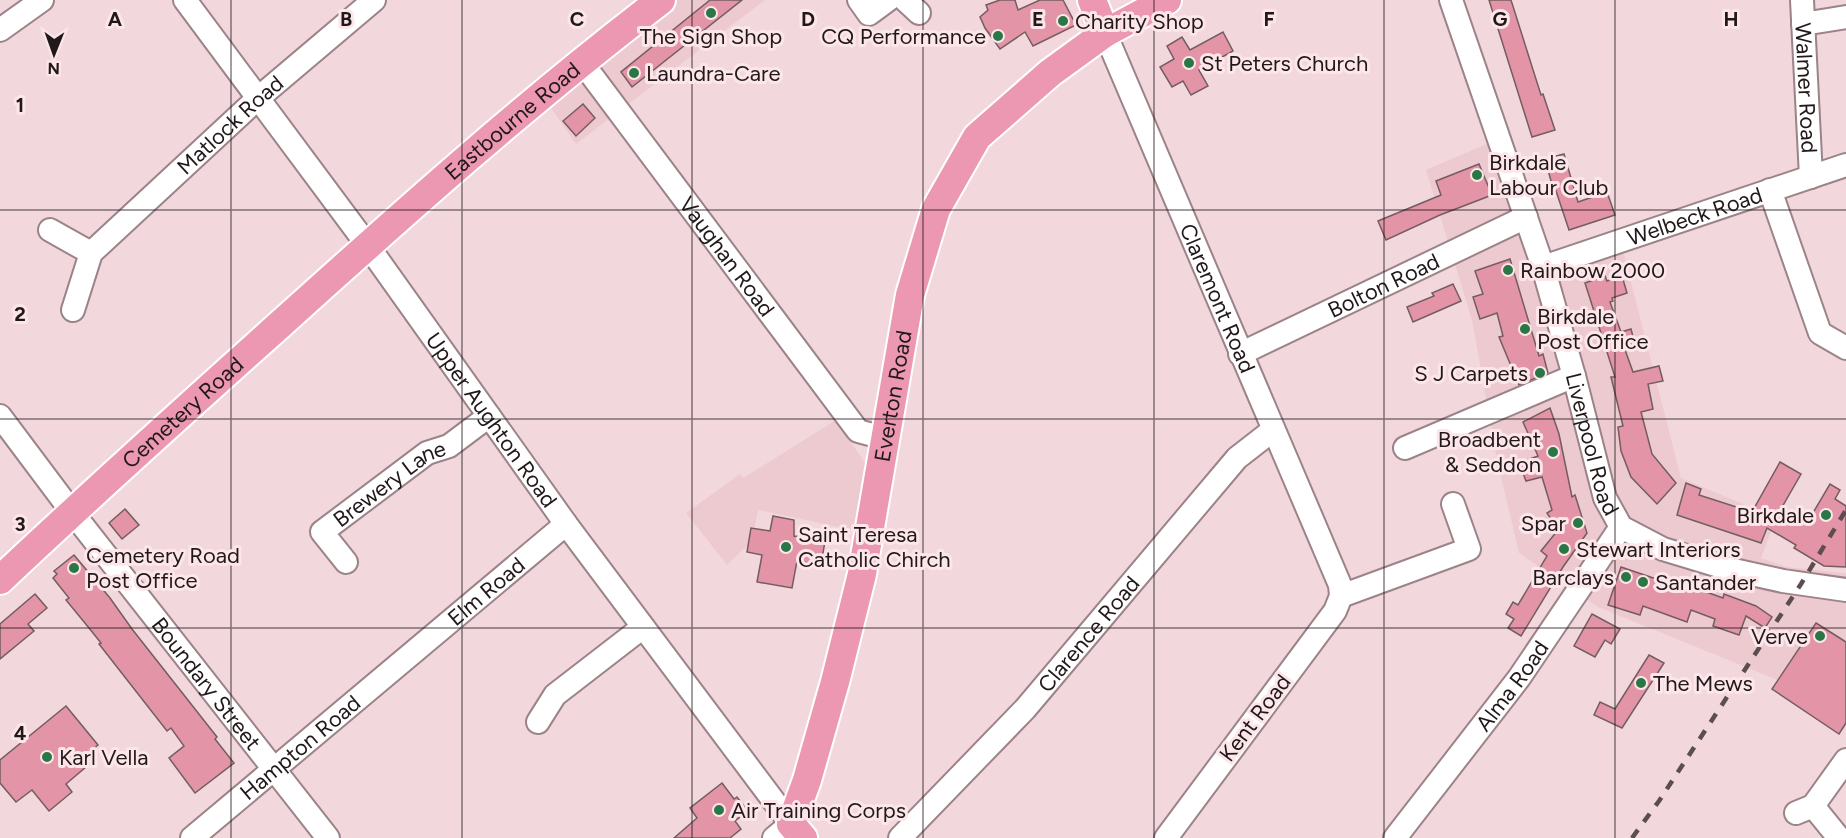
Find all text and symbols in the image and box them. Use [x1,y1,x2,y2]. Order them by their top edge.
marker: The Sign Shop [704,6,718,20]
text: A [108,7,123,31]
text: B [340,7,352,31]
text: C [570,7,584,31]
text: D [801,7,815,31]
text: E [1032,7,1044,31]
text: F [1263,7,1275,31]
text: G [1493,7,1508,31]
text: H [1724,7,1739,31]
place label: Charity Shop [1075,8,1204,35]
marker: Charity Shop [1056,14,1070,28]
street label: Walmer Road [1790,22,1823,154]
place label: The Sign Shop [640,23,782,50]
place label: CQ Performance [821,23,986,50]
north arrow [24,24,84,84]
marker: CQ Performance [991,29,1005,43]
place label: St Peters Church [1201,50,1368,77]
street label: Eastbourne Road [439,56,585,185]
marker: St Peters Church [1182,56,1196,70]
text: N [47,59,60,78]
place label: Laundra-Care [646,60,780,87]
marker: Laundra-Care [627,66,641,80]
street label: Matlock Road [171,69,289,180]
text: 1 [16,93,24,117]
place label: Birkdale Labour Club [1489,149,1608,201]
marker: Birkdale Labour Club [1470,168,1484,182]
street label: Welbeck Road [1624,181,1766,251]
street label: Vaughan Road [674,191,781,322]
street label: Claremont Road [1174,219,1261,377]
street label: Bolton Road [1323,247,1444,324]
place label: Rainbow 2000 [1520,257,1665,284]
marker: Rainbow 2000 [1501,263,1515,277]
text: 2 [14,302,26,326]
place label: Birkdale Post Office [1537,303,1649,355]
marker: Birkdale Post Office [1518,322,1532,336]
street label: Upper Aughton Road [420,327,563,512]
street label: Everton Road [868,328,917,464]
street label: Cemetery Road [116,351,249,474]
place label: S J Carpets [1414,360,1528,387]
marker: S J Carpets [1533,366,1547,380]
street label: Liverpool Road [1560,370,1625,520]
place label: Broadbent & Seddon [1438,426,1541,478]
street label: Brewery Lane [328,434,449,533]
marker: Broadbent & Seddon [1546,445,1560,459]
place label: Birkdale [1737,502,1814,529]
marker: Birkdale [1819,508,1833,522]
place label: Spar [1521,510,1567,537]
text: 3 [14,512,26,536]
marker: Spar [1571,516,1585,530]
place label: Saint Teresa Catholic Chirch [798,521,951,573]
place label: Stewart Interiors [1576,536,1740,563]
marker: Saint Teresa Catholic Chirch [779,540,793,554]
place label: Cemetery Road Post Office [86,542,240,594]
marker: Stewart Interiors [1557,542,1571,556]
street label: Elm Road [442,551,530,631]
marker: Cemetery Road Post Office [67,561,81,575]
place label: Barclays [1532,564,1614,591]
place label: Santander [1655,569,1757,596]
street label: Clarence Road [1032,570,1145,697]
marker: Barclays [1619,570,1633,584]
marker: Santander [1636,575,1650,589]
street label: Boundary Street [146,612,267,755]
place label: Verve [1751,623,1808,650]
marker: Verve [1813,629,1827,643]
street label: Alma Road [1470,635,1554,736]
street label: Kent Road [1214,669,1296,767]
place label: The Mews [1653,670,1753,697]
marker: The Mews [1634,676,1648,690]
street label: Hampton Road [234,689,366,806]
text: 4 [14,721,27,745]
place label: Karl Vella [59,744,148,771]
marker: Karl Vella [40,750,54,764]
place label: Air Training Corps [731,797,906,824]
marker: Air Training Corps [712,803,726,817]

